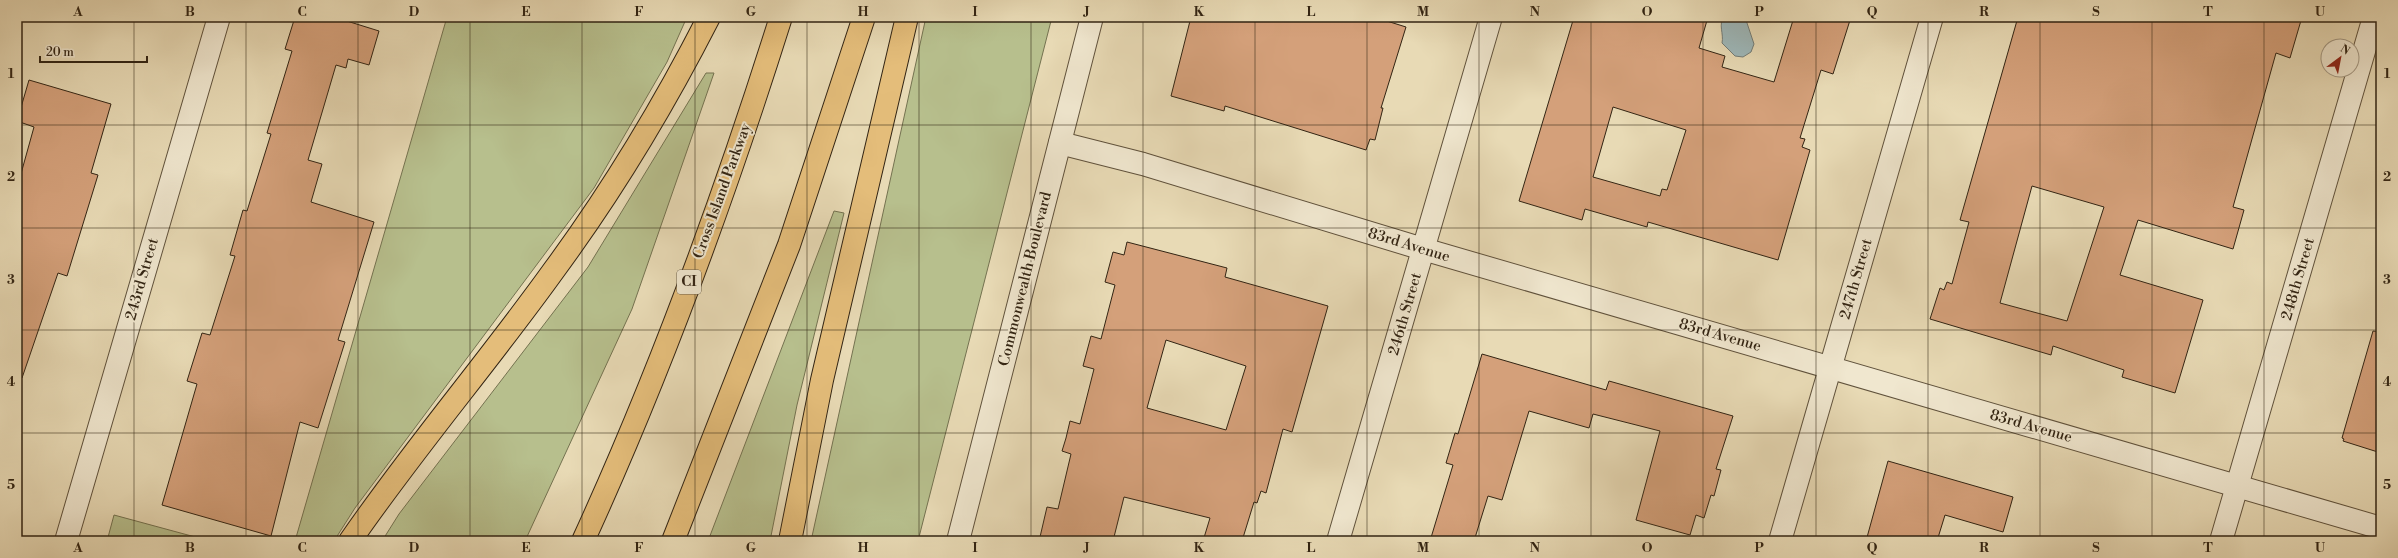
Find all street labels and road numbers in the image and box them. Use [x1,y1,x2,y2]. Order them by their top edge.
street label: Cross Island Parkway [689,120,756,261]
street label: Commonwealth Boulevard [994,189,1056,368]
street label: 83rd Avenue [1366,224,1452,266]
street label: 243rd Street [121,235,163,322]
street label: 248th Street [2277,235,2319,323]
street label: 247th Street [1835,236,1877,321]
road number: CI [677,270,701,294]
street label: 246th Street [1384,270,1426,357]
street label: 83rd Avenue [1677,314,1763,356]
street label: 83rd Avenue [1988,405,2074,447]

